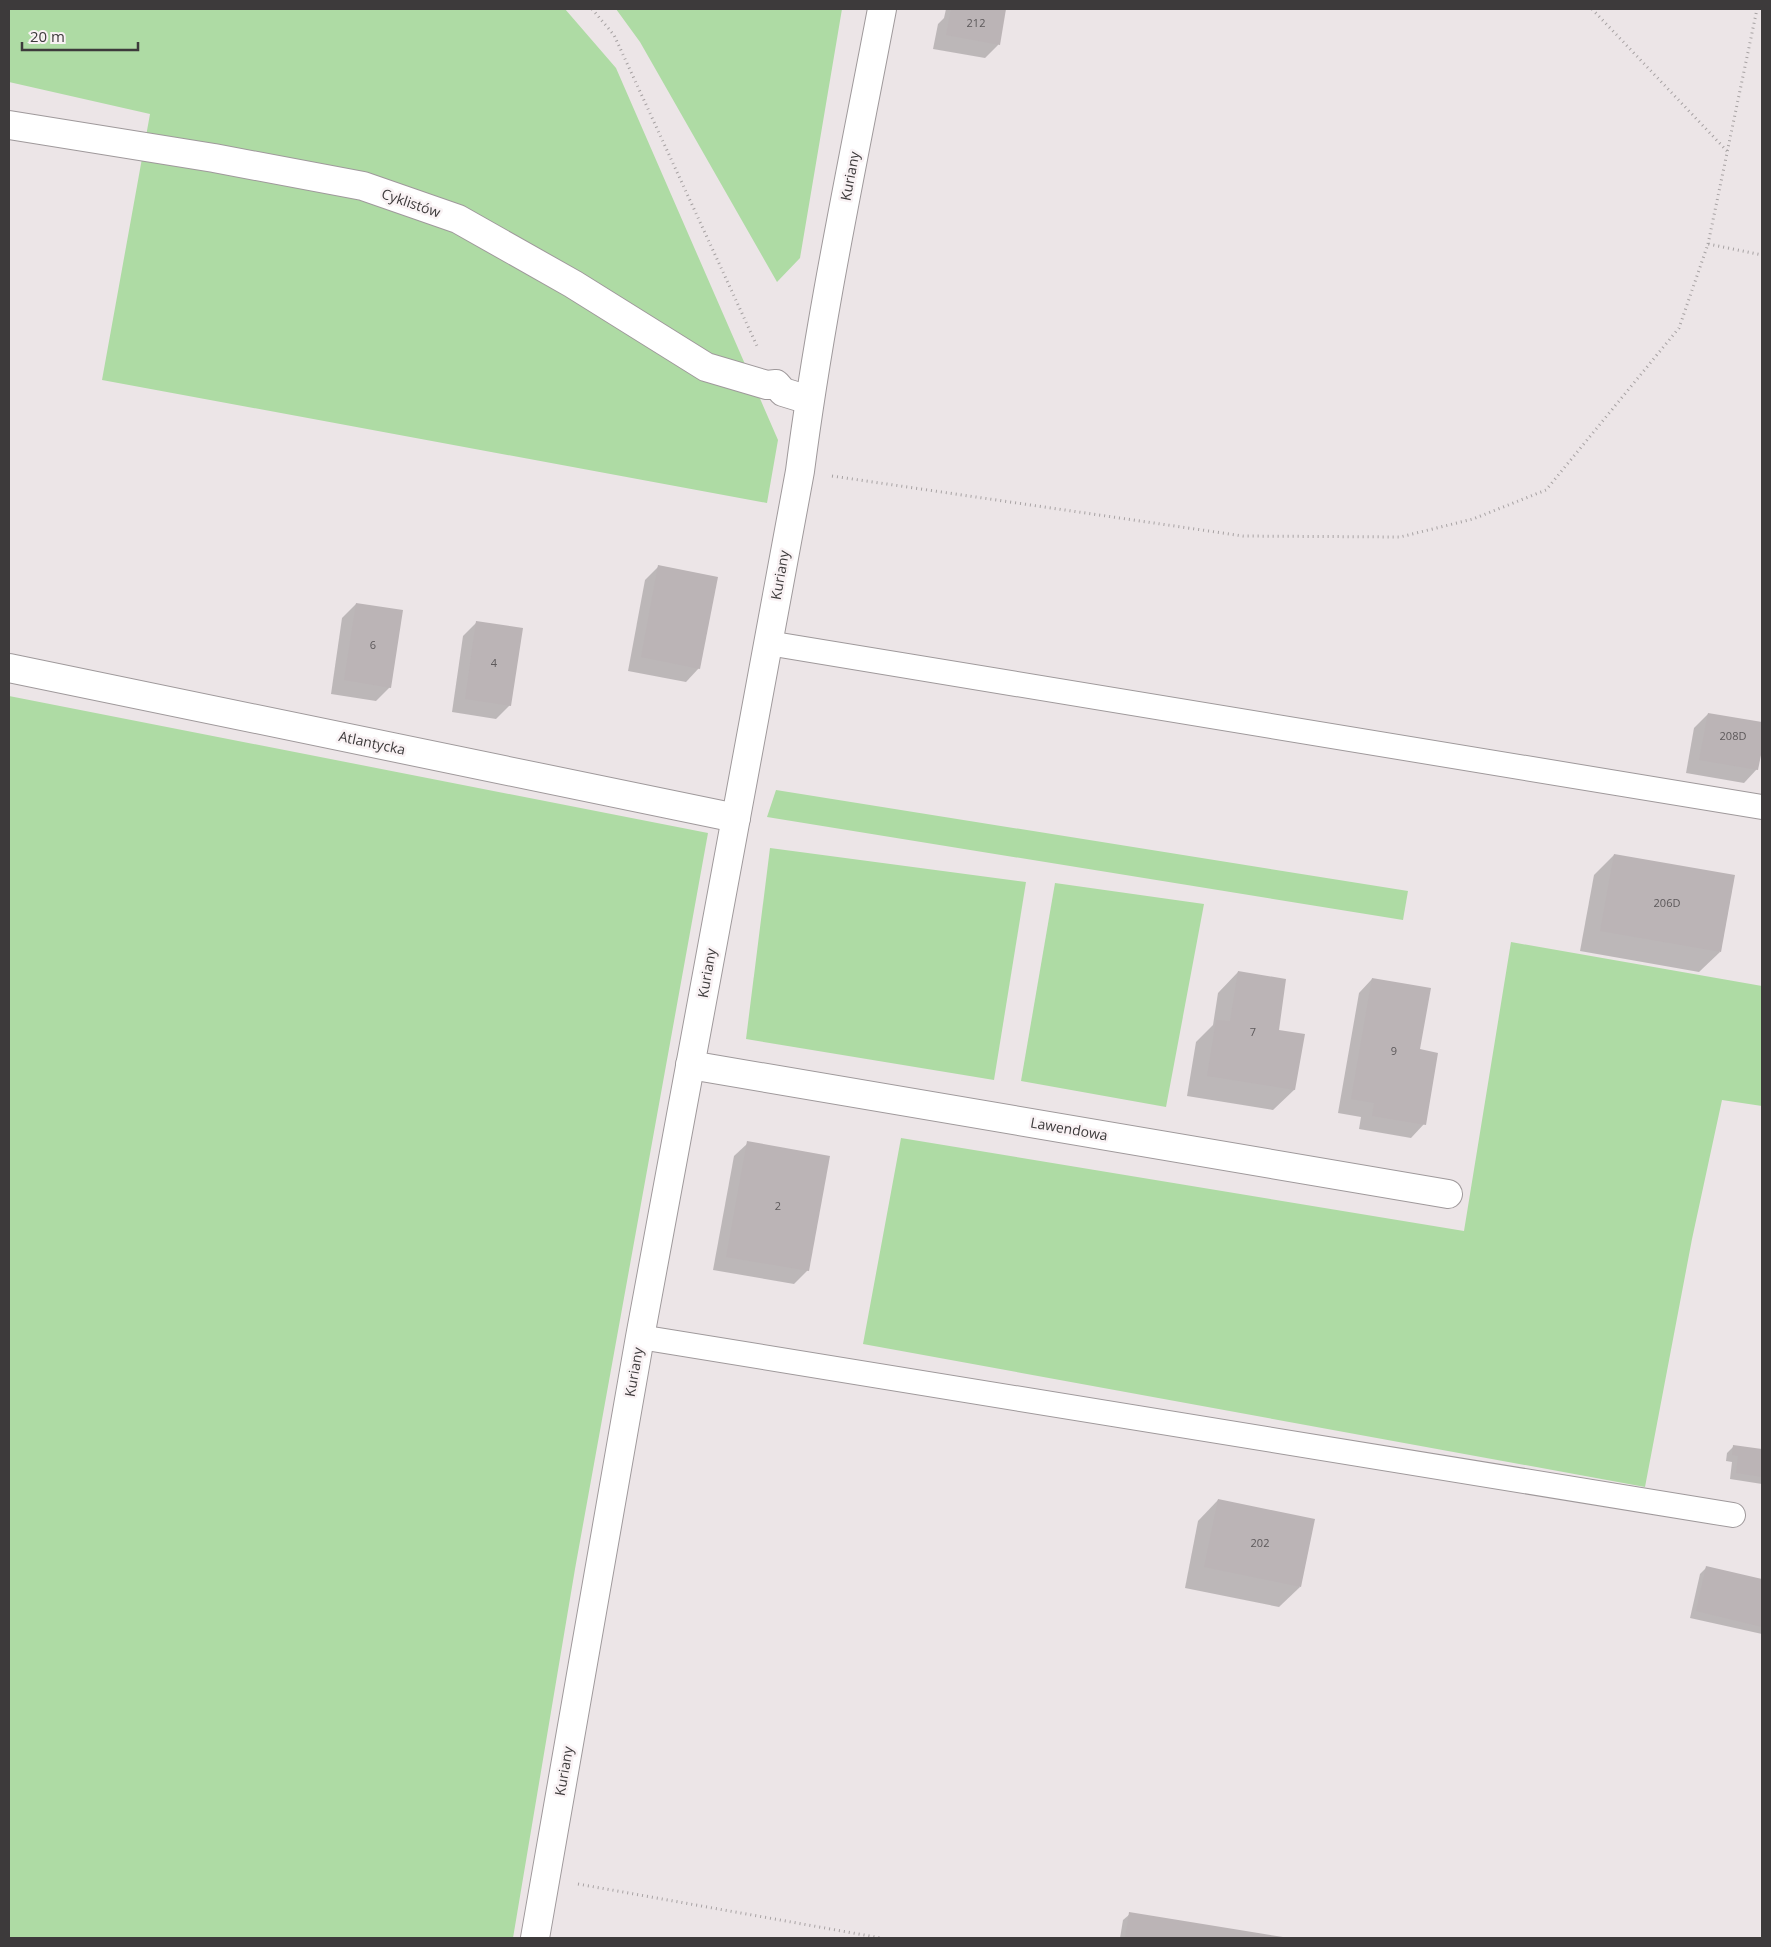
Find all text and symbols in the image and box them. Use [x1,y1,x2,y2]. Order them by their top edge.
house number: 212 [967,15,985,30]
scale bar [22,20,139,52]
text: 20 m [30,26,65,46]
street label: Kuriany [835,149,864,202]
street label: Cyklistów [379,184,443,222]
street label: Kuriany [766,548,793,601]
house number: 6 [370,637,376,652]
house number: 4 [491,655,498,670]
street label: Atlantycka [337,726,407,759]
house number: 208D [1720,728,1746,743]
house number: 206D [1654,895,1680,910]
street label: Kuriany [693,946,720,999]
house number: 7 [1250,1024,1256,1039]
house number: 9 [1391,1043,1397,1058]
street label: Lawendowa [1029,1112,1109,1145]
house number: 2 [775,1198,781,1213]
street label: Kuriany [620,1345,647,1398]
house number: 202 [1251,1535,1269,1550]
street label: Kuriany [550,1744,577,1797]

